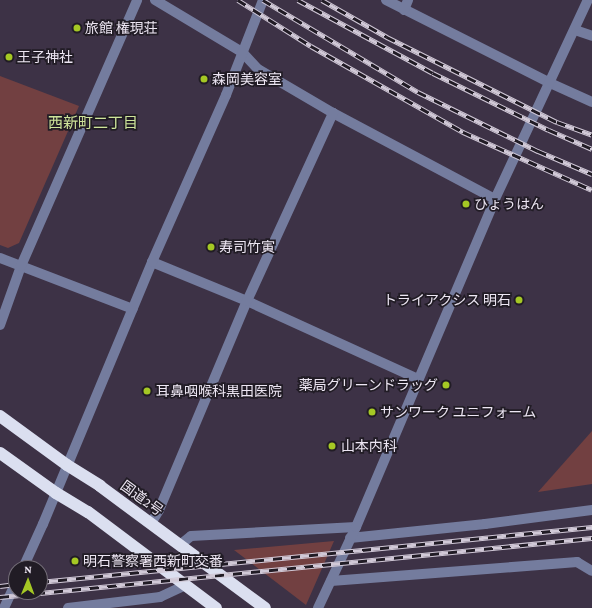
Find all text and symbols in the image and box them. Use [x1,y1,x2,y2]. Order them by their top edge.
place label: 旅館 権現荘 [85,20,158,36]
marker: 旅館 権現荘 [72,23,82,33]
place label: 王子神社 [17,49,73,65]
marker: 王子神社 [4,52,14,62]
place label: 森岡美容室 [212,71,282,87]
marker: 森岡美容室 [199,74,209,84]
district label: 西新町二丁目 [48,115,138,133]
place label: ひょうはん [474,196,544,212]
marker: ひょうはん [461,199,471,209]
place label: 寿司竹寅 [219,239,275,255]
marker: 寿司竹寅 [206,242,216,252]
place label: トライアクシス 明石 [382,292,511,308]
marker: トライアクシス 明石 [514,295,524,305]
place label: 薬局グリーンドラッグ [298,377,438,393]
marker: 薬局グリーンドラッグ [441,380,451,390]
place label: 耳鼻咽喉科黒田医院 [156,383,282,399]
marker: 耳鼻咽喉科黒田医院 [141,385,153,397]
place label: サンワーク ユニフォーム [380,404,537,420]
marker: サンワーク ユニフォーム [367,407,377,417]
place label: 山本内科 [341,438,397,454]
marker: 山本内科 [326,440,338,452]
street label: 国道2号 [117,477,167,519]
place label: 明石警察署西新町交番 [83,553,223,569]
marker: 明石警察署西新町交番 [70,556,80,566]
north arrow [8,560,48,600]
text: N [24,563,32,575]

